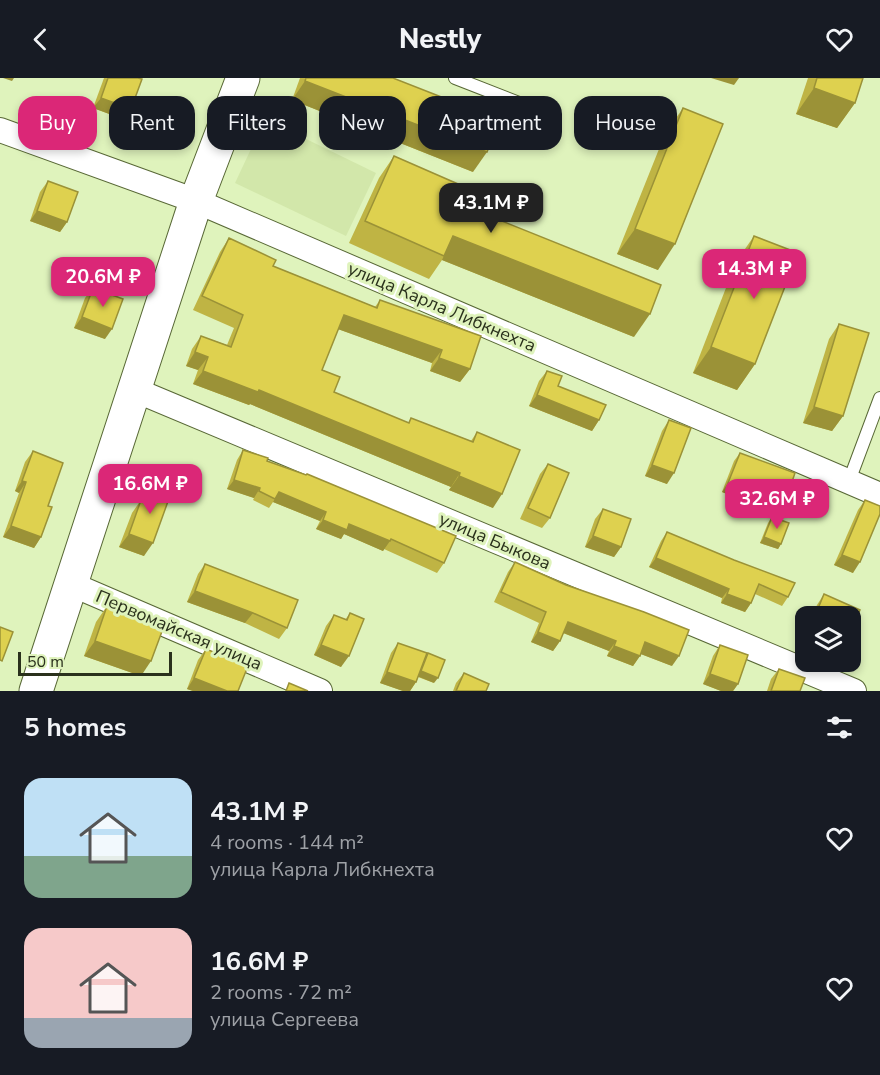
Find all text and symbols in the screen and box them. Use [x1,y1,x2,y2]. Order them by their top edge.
text: Nestly [399,21,481,58]
icon: back [24,23,57,56]
icon: heart [823,23,856,56]
chip: Buy [18,96,97,150]
chip: Rent [109,96,195,150]
chip: Filters [207,96,307,150]
chip: New [319,96,406,150]
chip: Apartment [418,96,562,150]
chip: House [574,96,677,150]
pin: 43.1M ₽ [436,183,546,234]
text: 43.1M ₽ [453,189,529,216]
pin: 14.3M ₽ [699,249,809,300]
text: 14.3M ₽ [716,255,792,282]
street label: улица Карла Либкнехта [344,256,540,358]
pin: 20.6M ₽ [48,257,158,308]
text: 20.6M ₽ [65,263,141,290]
pin: 16.6M ₽ [95,464,205,515]
text: 16.6M ₽ [112,470,188,497]
pin: 32.6M ₽ [722,479,832,530]
text: 32.6M ₽ [739,485,815,512]
street label: улица Быкова [436,507,554,575]
street label: Первомайская улица [92,584,266,676]
map controls [795,606,861,672]
button: layers [795,606,861,672]
scale bar [18,649,172,676]
text: 50 m [27,651,64,673]
text: 5 homes [24,710,126,745]
icon: filters [823,711,856,744]
text: 43.1M ₽ [210,794,308,829]
icon: home [72,802,144,874]
icon: heart [823,822,856,855]
text: 4 rooms · 144 m² [210,829,364,856]
text: улица Карла Либкнехта [210,856,435,883]
text: 16.6M ₽ [210,944,308,979]
icon: home [72,952,144,1024]
icon: heart [823,972,856,1005]
text: 2 rooms · 72 m² [210,979,352,1006]
text: улица Сергеева [210,1006,359,1033]

